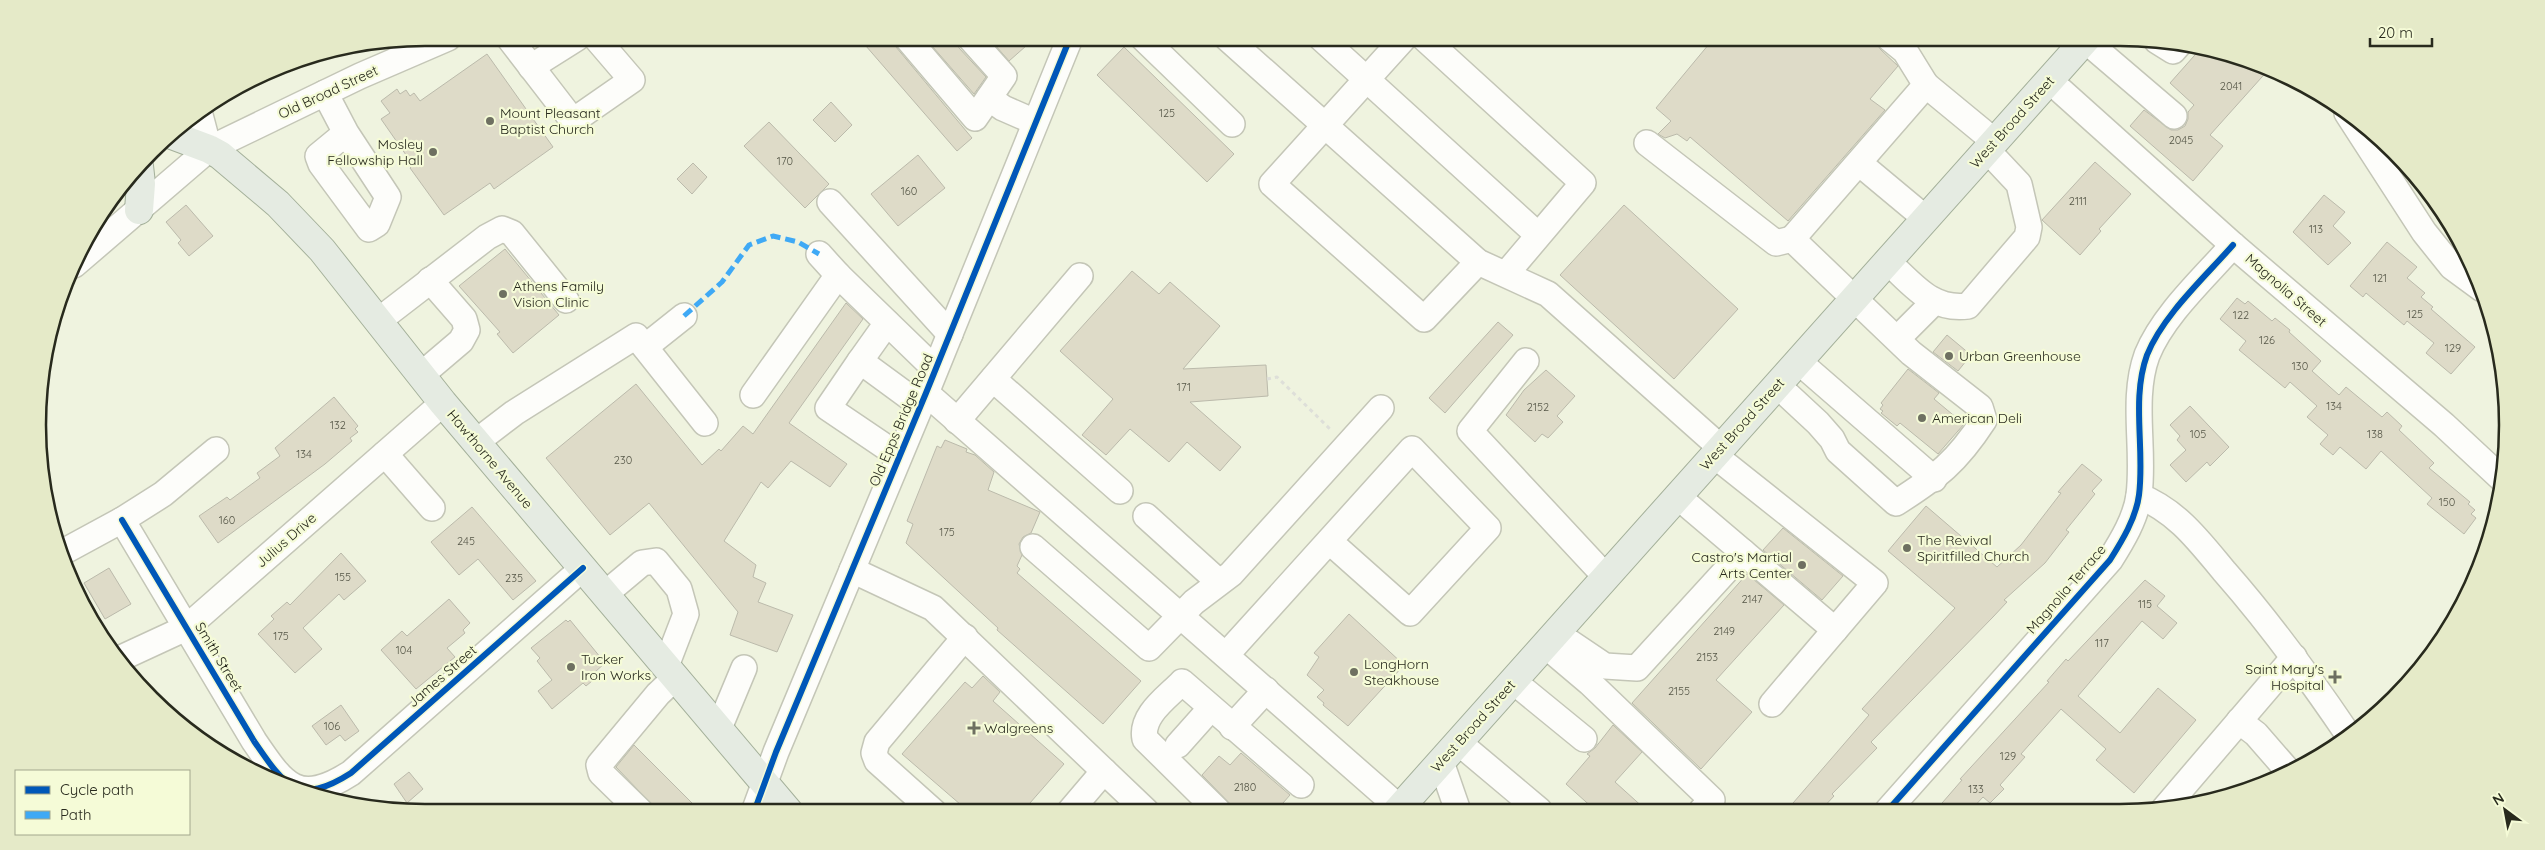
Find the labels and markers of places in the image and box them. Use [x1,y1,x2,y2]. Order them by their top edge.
place label: Mount Pleasant Baptist Church [500,104,601,138]
marker: Mount Pleasant Baptist Church [484,115,496,127]
place label: Mosley Fellowship Hall [327,135,423,169]
marker: Mosley Fellowship Hall [427,146,439,158]
place label: Athens Family Vision Clinic [513,277,604,311]
marker: Athens Family Vision Clinic [497,288,509,300]
place label: Urban Greenhouse [1959,347,2081,365]
marker: Urban Greenhouse [1943,350,1955,362]
place label: American Deli [1932,409,2022,427]
marker: American Deli [1916,412,1928,424]
place label: The Revival Spiritfilled Church [1917,531,2029,565]
marker: The Revival Spiritfilled Church [1901,542,1913,554]
place label: Castro's Martial Arts Center [1692,548,1793,582]
marker: Castro's Martial Arts Center [1796,559,1808,571]
place label: Tucker Iron Works [581,650,651,684]
place label: LongHorn Steakhouse [1364,655,1439,689]
place label: Saint Mary's Hospital [2245,660,2324,694]
marker: Tucker Iron Works [565,661,577,673]
marker: LongHorn Steakhouse [1348,666,1360,678]
marker: Saint Mary's Hospital [2328,670,2342,684]
place label: Walgreens [984,719,1053,737]
marker: Walgreens [968,722,980,734]

